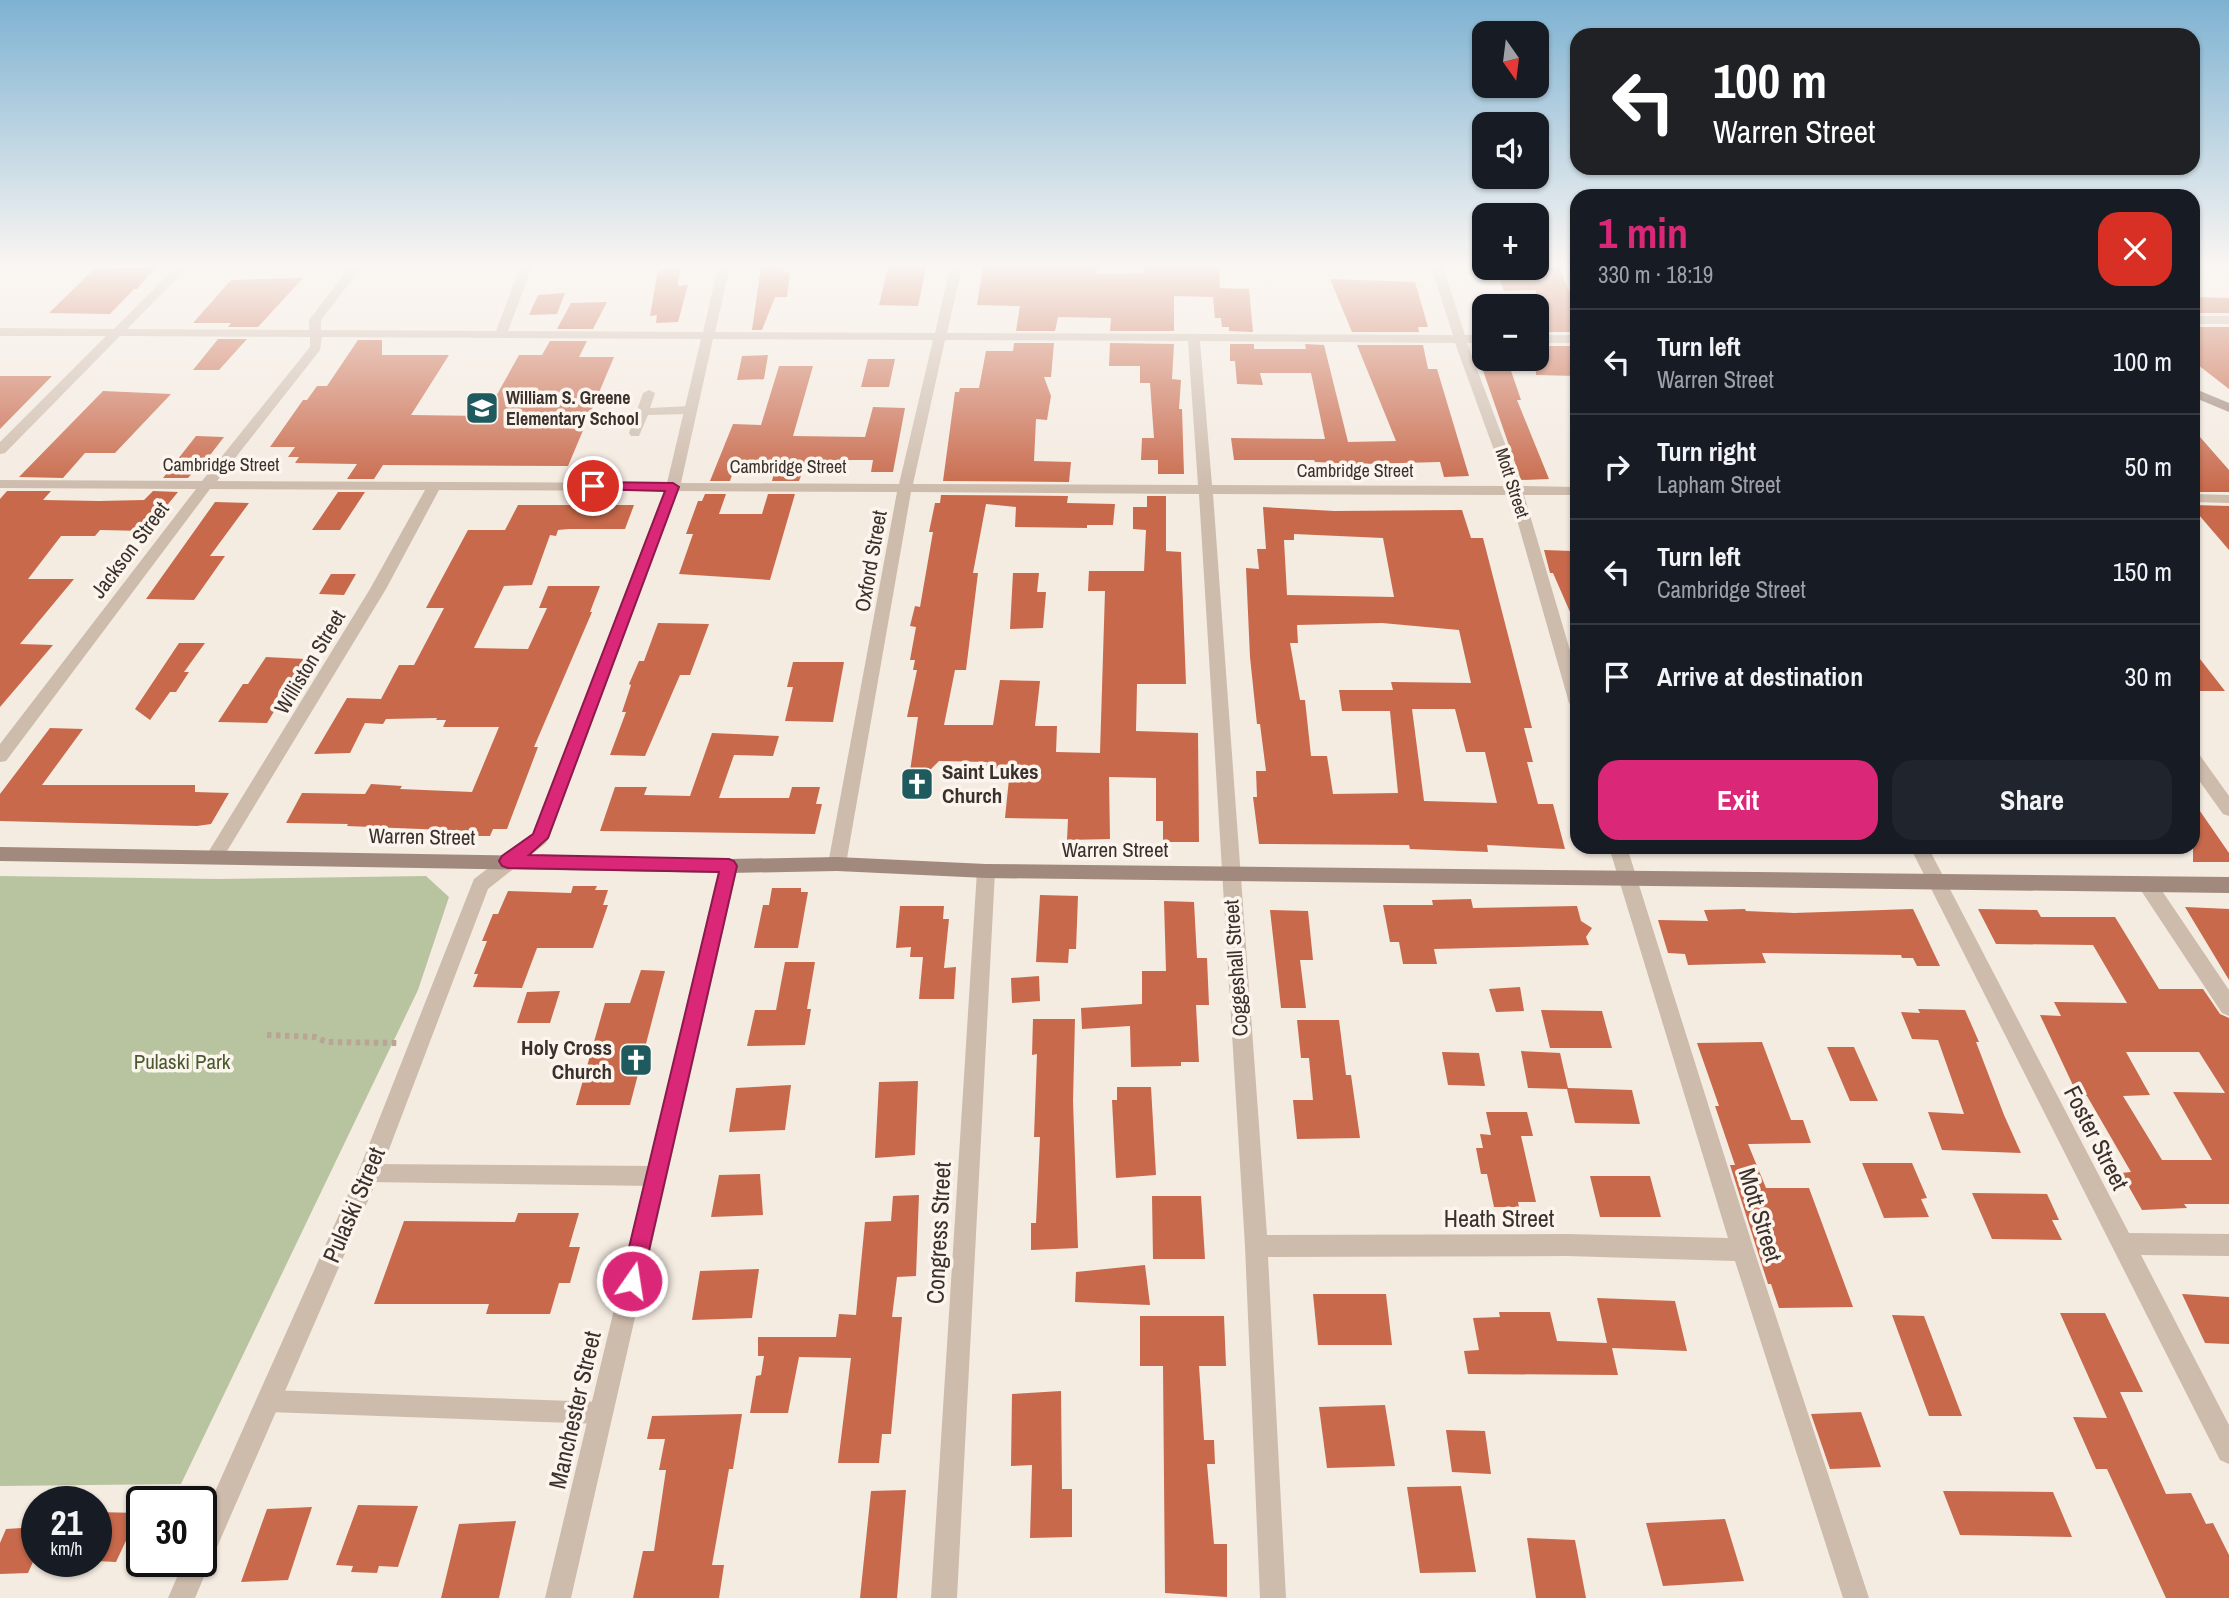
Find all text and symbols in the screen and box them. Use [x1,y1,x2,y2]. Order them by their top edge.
north arrow [1472,21,1549,98]
map controls [1472,21,1549,371]
text: 100 m [1713,47,1827,113]
icon: left [1598,56,1689,147]
text: Warren Street [1713,110,1875,153]
button: sound [1472,112,1549,189]
button: + [1472,203,1549,280]
text: 1 min [1598,205,1688,261]
button: close [2098,212,2172,286]
text: 330 m · 18:19 [1598,259,1713,290]
button: − [1472,294,1549,371]
text: Turn left [1657,329,1741,364]
icon: left [1598,343,1636,381]
text: 100 m [2113,344,2172,379]
text: Warren Street [1657,364,1774,395]
place label: William S. Greene Elementary School [506,385,639,431]
school or university icon: William S. Greene Elementary School [463,389,501,427]
text: Turn right [1657,434,1756,469]
street label: Mott Street [1489,445,1536,521]
icon: right [1598,448,1636,486]
text: 50 m [2125,449,2172,484]
street label: Cambridge Street [163,452,279,477]
street label: Cambridge Street [730,454,846,479]
pin [563,456,623,516]
street label: Cambridge Street [1297,458,1413,483]
icon: arrive [574,467,612,505]
text: Lapham Street [1657,469,1781,500]
street label: Jackson Street [84,495,176,604]
street label: Oxford Street [847,508,894,614]
text: Turn left [1657,539,1741,574]
icon: left [1598,553,1636,591]
text: 150 m [2113,554,2172,589]
text: Cambridge Street [1657,574,1806,605]
street label: Williston Street [267,604,352,719]
icon: arrive [1598,658,1636,696]
text: Arrive at destination [1657,659,1863,694]
text: 30 m [2125,659,2172,694]
place label: Saint Lukes Church [942,757,1039,810]
button: Exit [1598,760,1878,840]
button: Share [1892,760,2172,840]
church icon: Saint Lukes Church [898,765,936,803]
street label: Warren Street [368,821,476,852]
street label: Warren Street [1062,835,1168,864]
street label: Coggeshall Street [1216,899,1255,1037]
place label: Holy Cross Church [521,1033,612,1086]
church icon: Holy Cross Church [617,1041,655,1079]
park label: Pulaski Park [134,1047,231,1076]
street label: Foster Street [2057,1080,2137,1196]
street label: Pulaski Street [314,1141,392,1267]
street label: Congress Street [918,1161,958,1305]
street label: Mott Street [1732,1164,1790,1266]
street label: Heath Street [1444,1202,1555,1234]
position arrow [595,1244,669,1318]
street label: Manchester Street [540,1327,608,1492]
speed limit sign: 30 [126,1486,217,1577]
text: 21 [51,1499,82,1546]
text: km/h [51,1536,83,1561]

